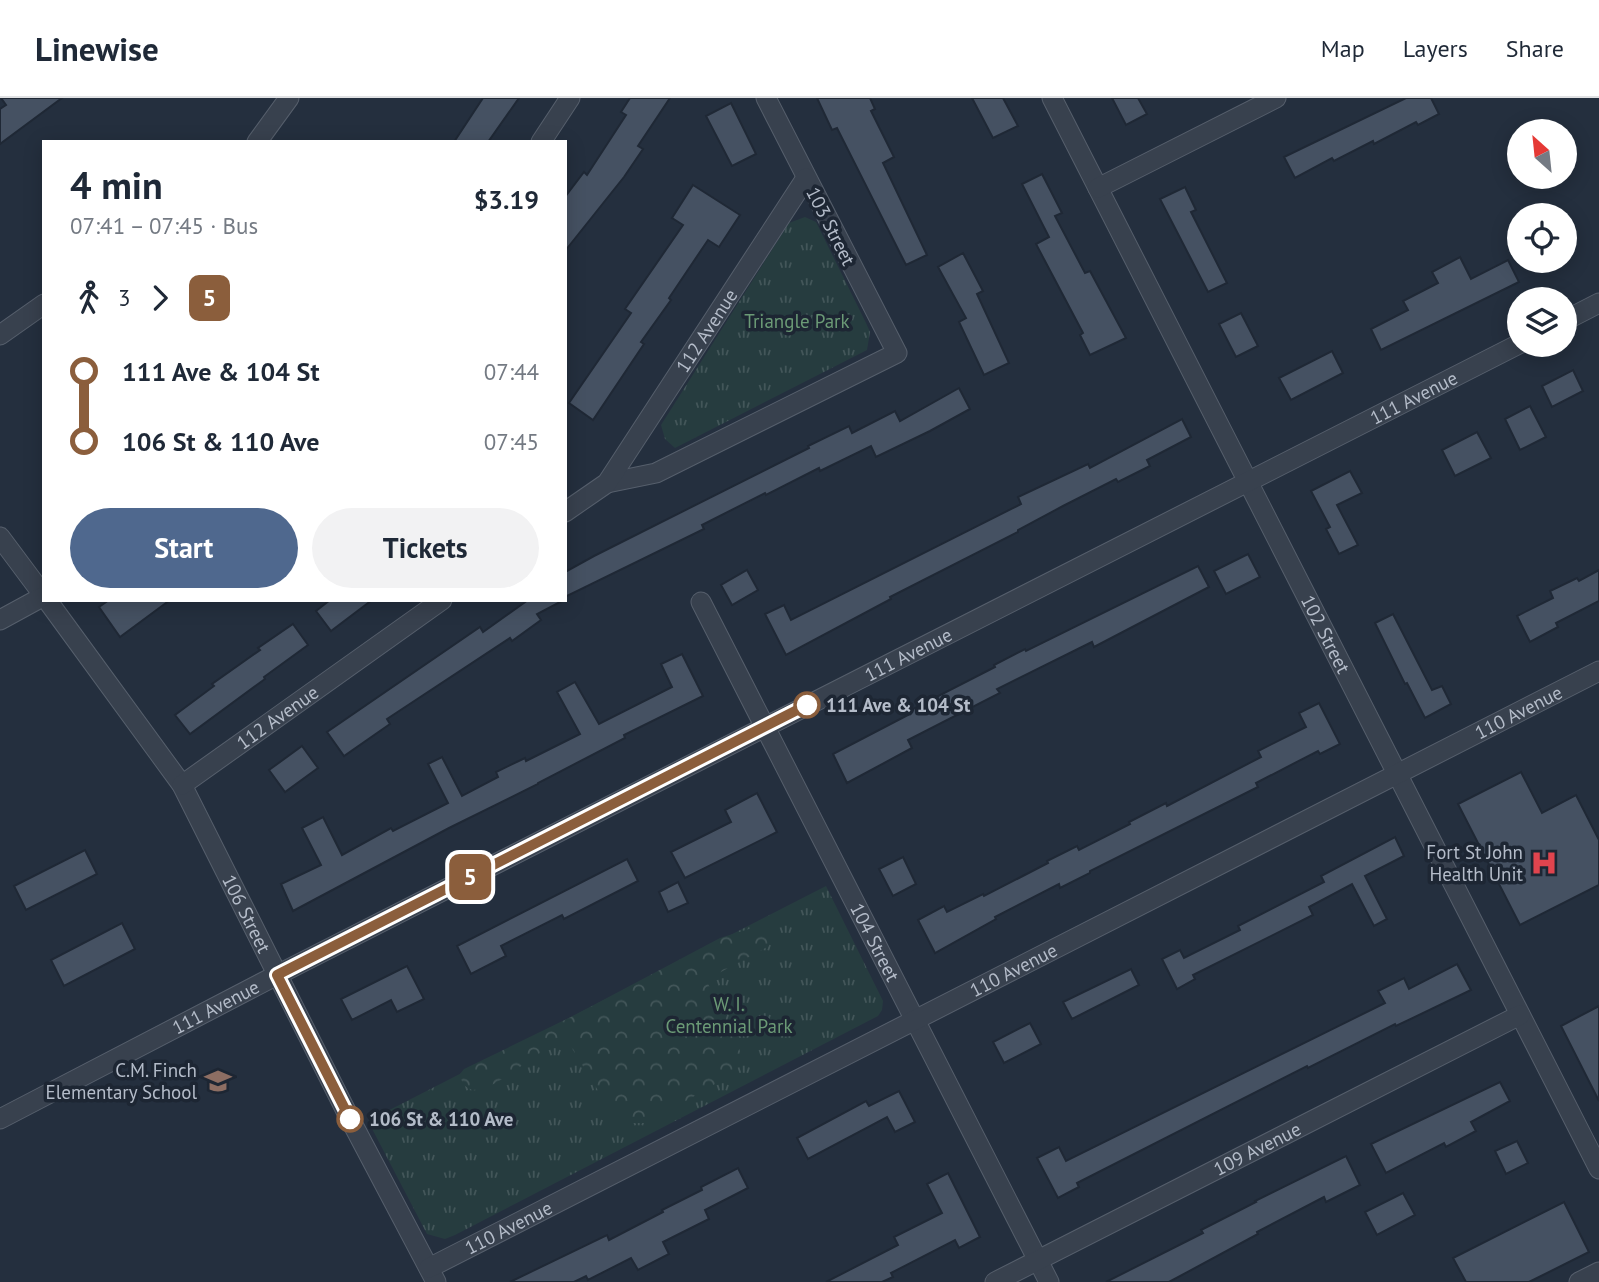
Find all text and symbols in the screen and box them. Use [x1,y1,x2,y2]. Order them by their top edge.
text: Linewise [35,27,159,70]
text: Map [1321,33,1365,64]
text: Layers [1403,33,1468,64]
text: Share [1506,33,1564,64]
north arrow [1507,119,1577,189]
map controls [1507,119,1577,357]
text: 4 min [70,160,163,209]
text: $3.19 [474,183,539,216]
street label: 103 Street [801,183,861,270]
button: locate [1507,203,1577,273]
text: 07:41 – 07:45 · Bus [70,211,258,240]
icon: walk [70,279,108,317]
icon: forward [141,279,179,317]
text: 5 [203,282,216,313]
text: 3 [118,283,131,312]
street label: 112 Avenue [670,284,742,377]
button: layers [1507,287,1577,357]
park label: Triangle Park [744,309,850,333]
text: 111 Ave & 104 St [122,355,319,388]
text: 07:44 [484,357,539,386]
street label: 111 Avenue [1366,365,1461,430]
text: 106 St & 110 Ave [122,425,319,458]
text: 07:45 [484,427,539,456]
button: Start [70,508,298,588]
button: Tickets [312,508,539,588]
street label: 102 Street [1296,591,1356,678]
street label: 111 Avenue [860,622,956,687]
street label: 112 Avenue [232,680,323,754]
street label: 110 Avenue [1471,680,1566,744]
marker: 111 Ave & 104 St [794,692,820,718]
place label: 111 Ave & 104 St [826,693,971,717]
place label: Fort St John Health Unit [1426,840,1524,886]
hospital icon: Fort St John Health Unit [1529,848,1559,878]
line badge: 5 [447,854,493,900]
text: 5 [463,861,477,892]
street label: 106 Street [217,870,277,957]
street label: 104 Street [845,899,905,986]
street label: 110 Avenue [966,938,1061,1002]
street label: 111 Avenue [168,974,263,1039]
park label: W. I. Centennial Park [666,992,792,1038]
place label: C.M. Finch Elementary School [46,1058,197,1104]
school or university icon: C.M. Finch Elementary School [203,1066,233,1096]
marker: 106 St & 110 Ave [337,1106,363,1132]
place label: 106 St & 110 Ave [369,1107,513,1131]
street label: 109 Avenue [1209,1117,1305,1181]
street label: 110 Avenue [461,1195,556,1260]

